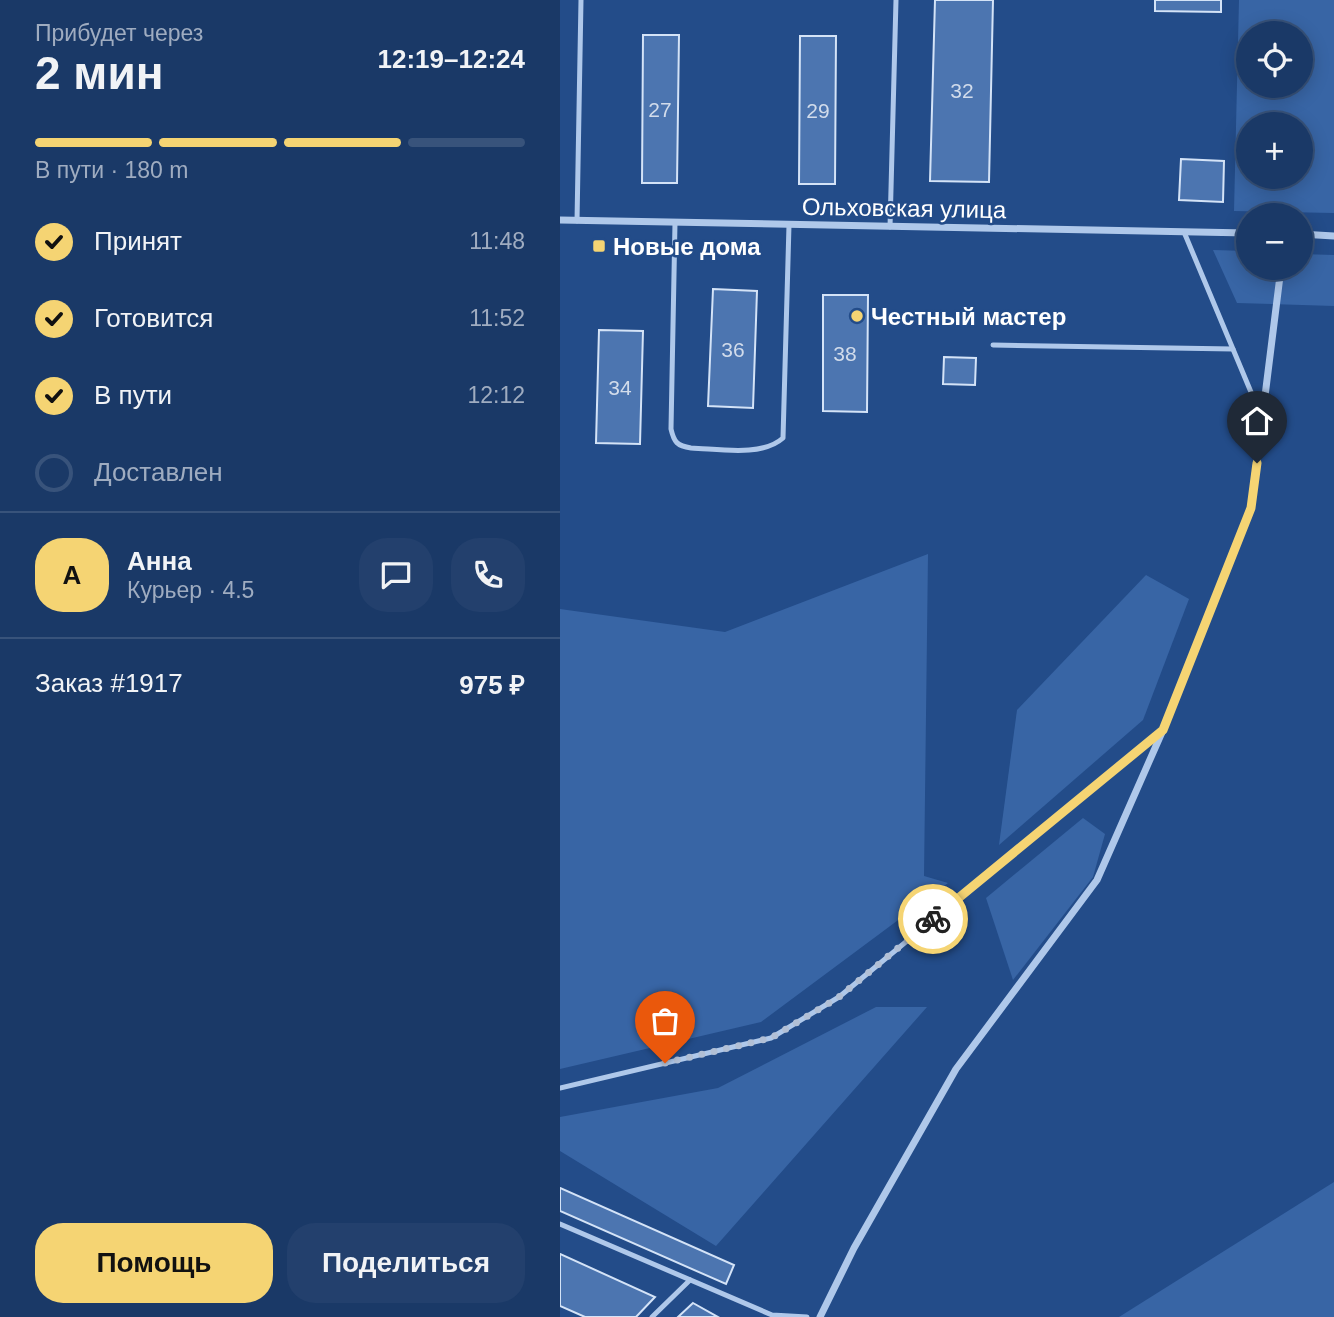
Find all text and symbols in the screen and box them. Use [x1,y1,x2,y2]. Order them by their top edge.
text: Прибудет через [35,20,203,46]
map controls [1236,21,1313,280]
button: locate [1236,21,1313,98]
text: 12:19–12:24 [378,44,525,74]
text: 2 мин [35,47,163,99]
house number: 32 [950,79,974,102]
house number: 27 [648,98,672,121]
house number: 29 [806,99,830,122]
button: + [1236,112,1313,189]
text: В пути · 180 m [35,157,188,183]
street label: Ольховская улица [802,193,1007,223]
button: − [1236,203,1313,280]
icon: check [35,223,73,261]
text: Принят [94,226,182,256]
text: 11:48 [469,228,525,254]
place label: Новые дома [613,233,761,260]
marker: Новые дома [591,238,607,254]
icon: check [35,300,73,338]
text: Готовится [94,303,213,333]
place label: Честный мастер [871,303,1066,330]
text: 11:52 [469,305,525,331]
marker: Честный мастер [849,308,865,324]
house number: 36 [721,338,745,361]
house number: 38 [833,342,857,365]
house number: 34 [608,376,632,399]
icon: check [35,377,73,415]
text: В пути [94,380,172,410]
text: 12:12 [467,382,525,408]
pin [1227,391,1287,463]
icon: home [1238,402,1276,440]
text: Доставлен [94,457,223,487]
button: chat [359,538,433,612]
button: phone [451,538,525,612]
text: Анна [127,546,192,576]
text: А [63,560,81,590]
text: Курьер · 4.5 [127,577,254,603]
text: Заказ #1917 [35,668,183,698]
text: 975 ₽ [459,670,525,700]
courier [898,884,968,954]
icon: bike [914,900,952,938]
pin [635,991,695,1063]
icon: bag [646,1002,684,1040]
button: Помощь [35,1223,273,1303]
button: Поделиться [287,1223,525,1303]

